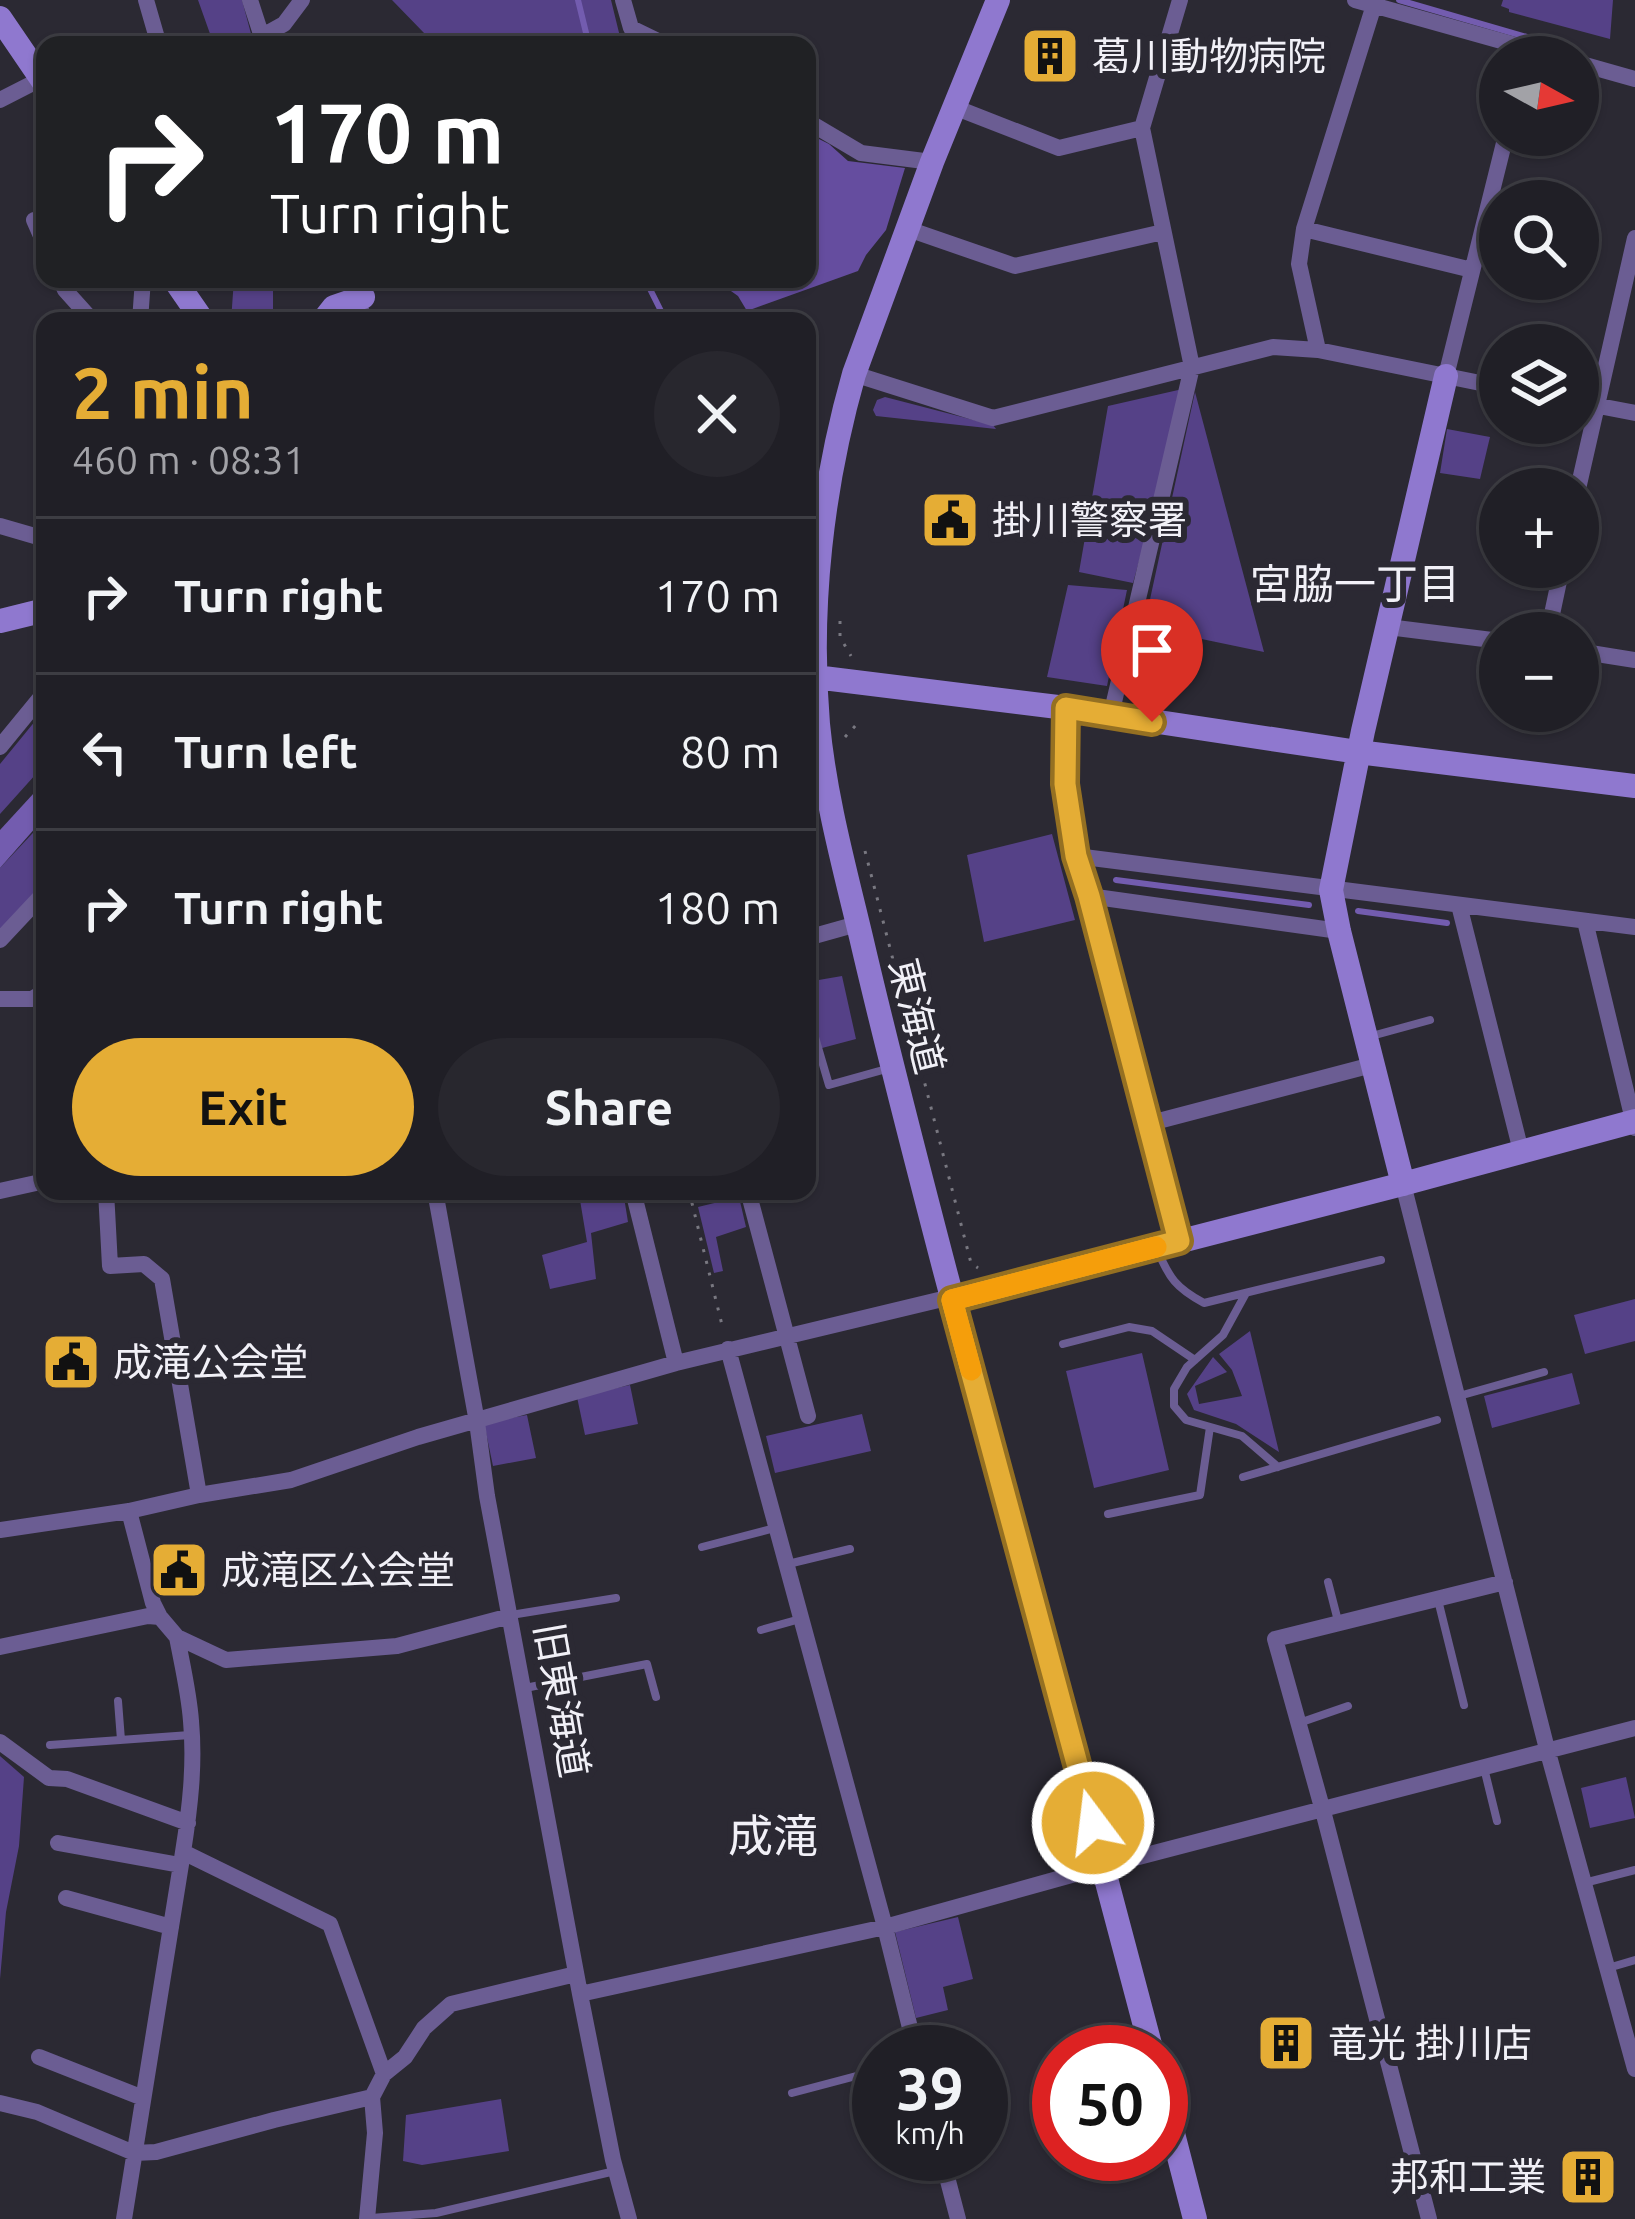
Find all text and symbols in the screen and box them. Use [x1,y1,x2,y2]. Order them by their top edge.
building icon: 葛川動物病院 [1019,25,1081,87]
place label: 葛川動物病院 [1092,34,1326,77]
north arrow [1479,36,1599,156]
map controls [1479,36,1599,732]
icon: right [72,84,228,240]
text: 170 m [270,85,504,179]
button: search [1479,180,1599,300]
text: Turn right [270,183,510,243]
button: layers [1479,324,1599,444]
button: close [654,351,780,477]
text: 2 min [72,352,254,433]
text: 460 m · 08:31 [72,438,306,481]
button: + [1479,468,1599,588]
public building icon: 掛川警察署 [919,489,981,551]
place label: 掛川警察署 [992,498,1187,541]
district label: 宮脇一丁目 [1250,560,1460,607]
icon: right [72,563,138,629]
text: Turn right [174,570,383,621]
text: 170 m [655,570,780,621]
pin [1101,599,1203,722]
button: − [1479,612,1599,732]
icon: arrive [1119,617,1185,683]
icon: left [72,719,138,785]
text: Turn left [174,726,358,777]
text: 80 m [680,726,780,777]
icon: right [72,875,138,941]
text: Turn right [174,882,383,933]
text: 180 m [655,882,780,933]
street label: 東海道 [882,954,953,1078]
button: Exit [72,1038,414,1176]
button: Share [438,1038,780,1176]
public building icon: 成滝公会堂 [40,1331,102,1393]
place label: 成滝公会堂 [113,1340,308,1383]
public building icon: 成滝区公会堂 [148,1539,210,1601]
place label: 成滝区公会堂 [221,1548,455,1591]
street label: 旧東海道 [528,1619,597,1780]
position arrow [1030,1760,1156,1886]
district label: 成滝 [728,1810,818,1861]
building icon: 竜光 掛川店 [1255,2012,1317,2074]
place label: 竜光 掛川店 [1328,2021,1532,2064]
speed limit sign: 50 [1032,2025,1188,2181]
text: 39 [896,2054,964,2121]
text: km/h [895,2116,965,2150]
building icon: 邦和工業 [1557,2146,1619,2208]
place label: 邦和工業 [1390,2155,1546,2198]

